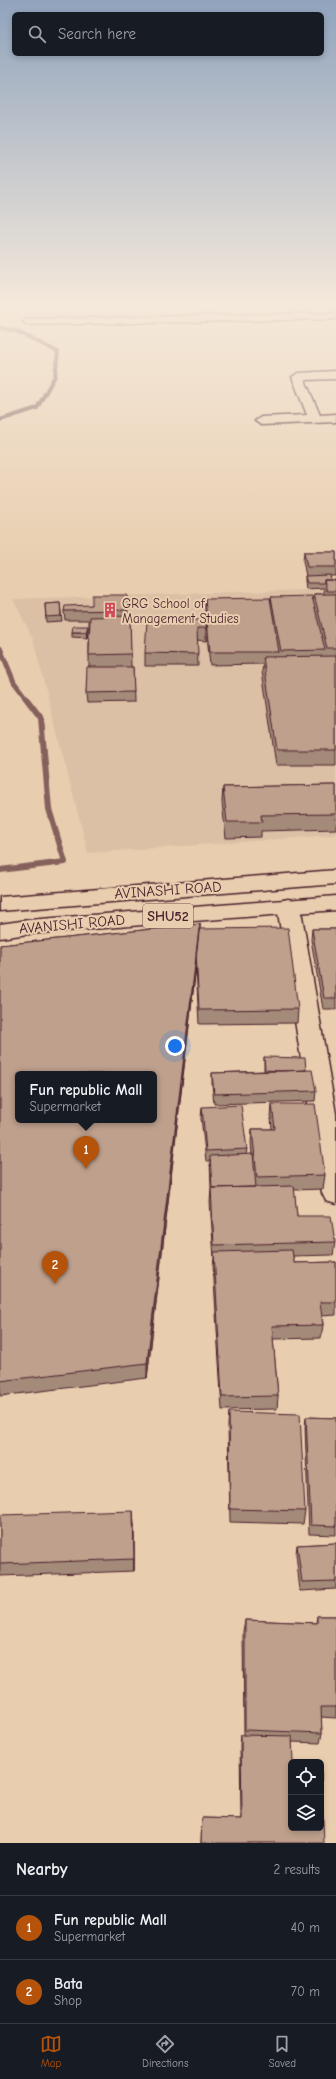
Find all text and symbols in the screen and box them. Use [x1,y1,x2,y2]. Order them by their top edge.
search box [12,12,324,56]
icon: search [26,23,48,45]
text: Search here [58,25,136,43]
place label: GRG School of Management Studies [122,596,239,626]
building icon: GRG School of Management Studies [101,601,119,619]
street label: AVINASHI ROAD [114,877,222,903]
road number: SHU52 [143,904,193,928]
street label: AVANISHI ROAD [18,910,126,938]
your location [165,1036,185,1056]
popup [15,1071,157,1123]
text: Fun republic Mall [30,1081,142,1099]
text: Supermarket [30,1099,101,1114]
pin: 1 [73,1136,99,1169]
pin: 2 [42,1251,68,1284]
map controls [288,1759,324,1831]
button: locate [288,1759,324,1795]
button: layers [288,1795,324,1831]
text: Nearby [16,1860,67,1879]
text: 2 results [273,1862,320,1877]
text: Fun republic Mall [54,1911,167,1929]
text: 1 [26,1920,32,1935]
text: 40 m [291,1920,320,1935]
text: Supermarket [54,1929,125,1944]
text: Bata [54,1975,83,1993]
text: 2 [26,1984,32,1999]
text: 70 m [291,1984,320,1999]
text: Shop [54,1993,82,2008]
tab: Map [40,2033,62,2070]
tab: Directions [142,2033,189,2070]
tab: Saved [269,2033,296,2070]

